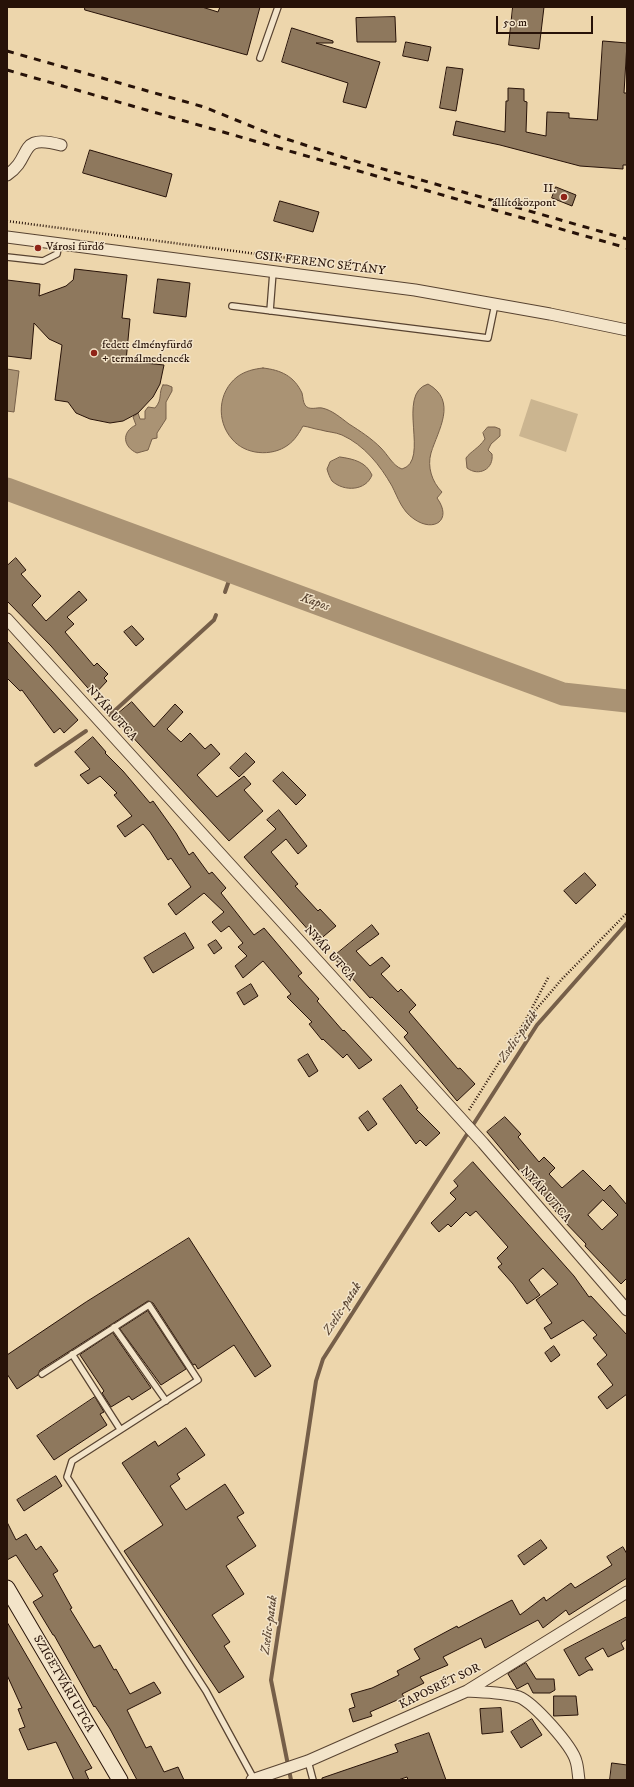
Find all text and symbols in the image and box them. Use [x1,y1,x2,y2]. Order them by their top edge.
scale bar [498,8,595,34]
text: 50 m [503,15,527,30]
place label: II. állítóközpont [492,183,556,211]
marker: II. állítóközpont [559,192,569,202]
place label: Városi fürdő [46,241,104,255]
marker: Városi fürdő [33,243,43,253]
street label: CSIK FERENC SÉTÁNY [254,249,386,279]
place label: fedett élményfürdő + termálmedencék [102,339,192,367]
marker: fedett élményfürdő + termálmedencék [89,348,99,358]
water label: Kapos [299,591,331,615]
street label: NYÁR UTCA [82,683,140,745]
street label: NYÁR UTCA [300,923,358,985]
water label: Zselic-patak [496,1008,542,1066]
street label: NYÁR UTCA [517,1164,573,1226]
water label: Zselic-patak [320,1280,366,1338]
water label: Zselic-patak [258,1595,282,1655]
street label: SZIGETVÁRI UTCA [29,1633,97,1735]
street label: KAPOSRÉT SOR [397,1661,483,1713]

